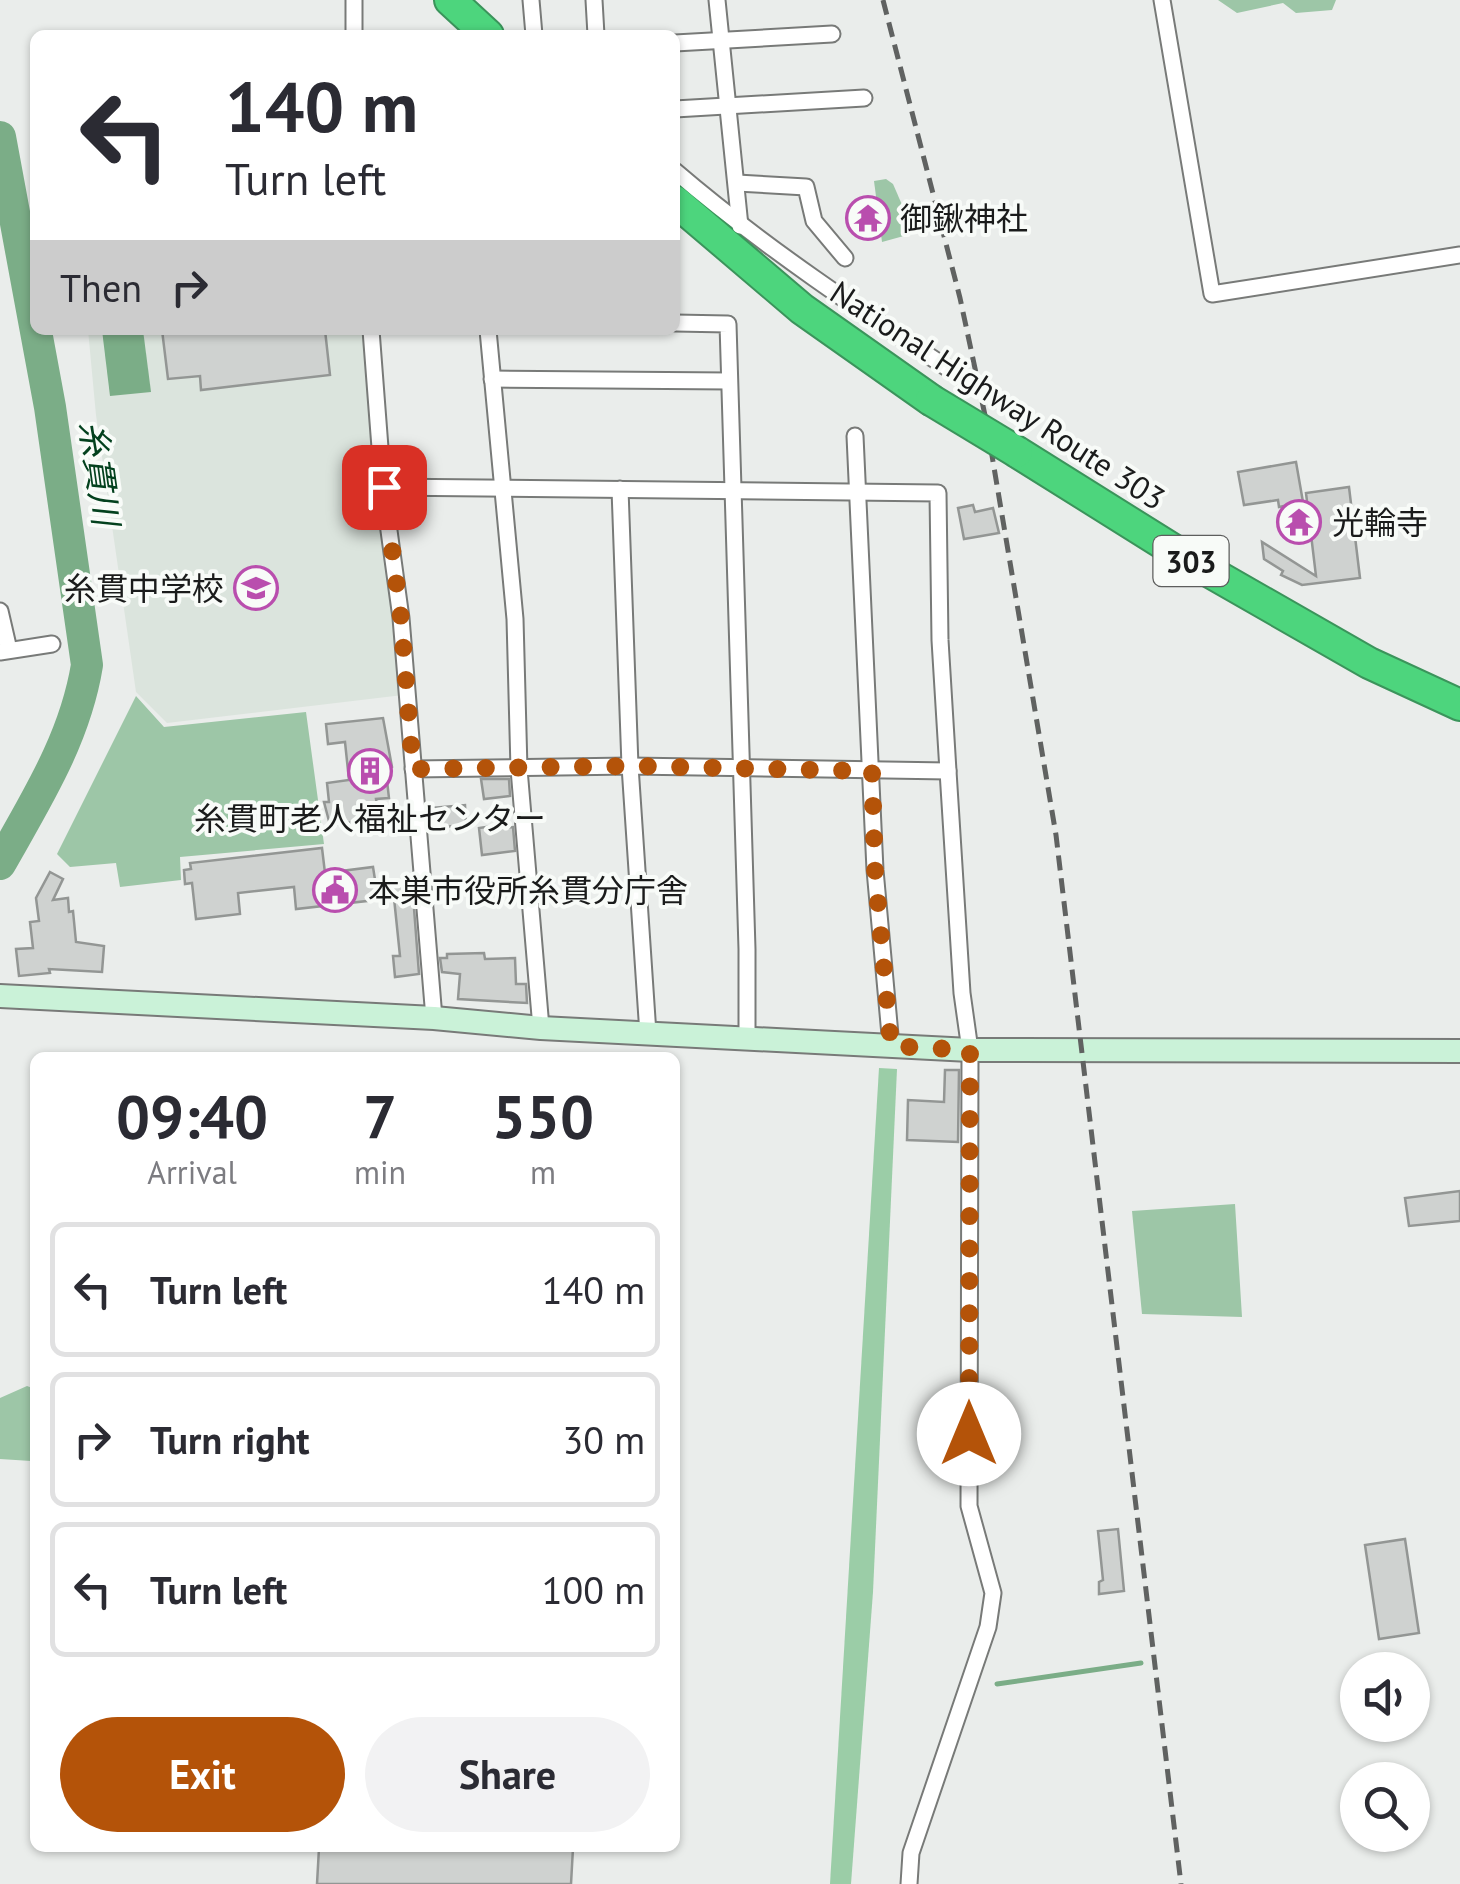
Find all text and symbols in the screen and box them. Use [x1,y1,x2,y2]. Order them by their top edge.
text: 140 m [225,61,418,151]
icon: left [60,70,190,200]
text: Turn left [225,149,386,207]
temple icon: 御鍬神社 [845,195,891,241]
place label: 御鍬神社 [900,197,1028,239]
icon: right [162,260,217,315]
text: Then [60,263,142,312]
street label: National Highway Route 303 [823,271,1173,519]
water label: 糸貫川 [70,418,131,532]
pin [342,445,427,530]
icon: arrive [357,460,412,515]
temple icon: 光輪寺 [1276,499,1322,545]
place label: 光輪寺 [1332,501,1428,543]
road number: 303 [1154,536,1228,586]
school or university icon: 糸貫中学校 [233,565,279,611]
place label: 糸貫中学校 [64,567,224,609]
building icon: 糸貫町老人福祉センター [347,748,393,794]
place label: 糸貫町老人福祉センター [194,797,546,839]
public building icon: 本巣市役所糸貫分庁舎 [312,867,358,913]
place label: 本巣市役所糸貫分庁舎 [368,869,688,911]
text: 09:40 [116,1077,268,1155]
text: 7 [363,1077,397,1155]
text: 550 [492,1077,594,1155]
text: Arrival [147,1151,237,1193]
text: min [354,1151,406,1193]
text: m [530,1151,556,1193]
icon: left [65,1262,120,1317]
text: Turn left [150,1265,287,1314]
text: 140 m [542,1265,645,1314]
position arrow [917,1382,1021,1486]
icon: right [65,1412,120,1467]
text: Turn right [150,1415,310,1464]
text: 30 m [563,1415,645,1464]
icon: left [65,1562,120,1617]
text: Turn left [150,1565,287,1614]
text: 100 m [542,1565,645,1614]
map controls [1340,1652,1430,1852]
button: sound [1340,1652,1430,1742]
button: Exit [60,1717,345,1832]
button: Share [365,1717,650,1832]
button: search [1340,1762,1430,1852]

